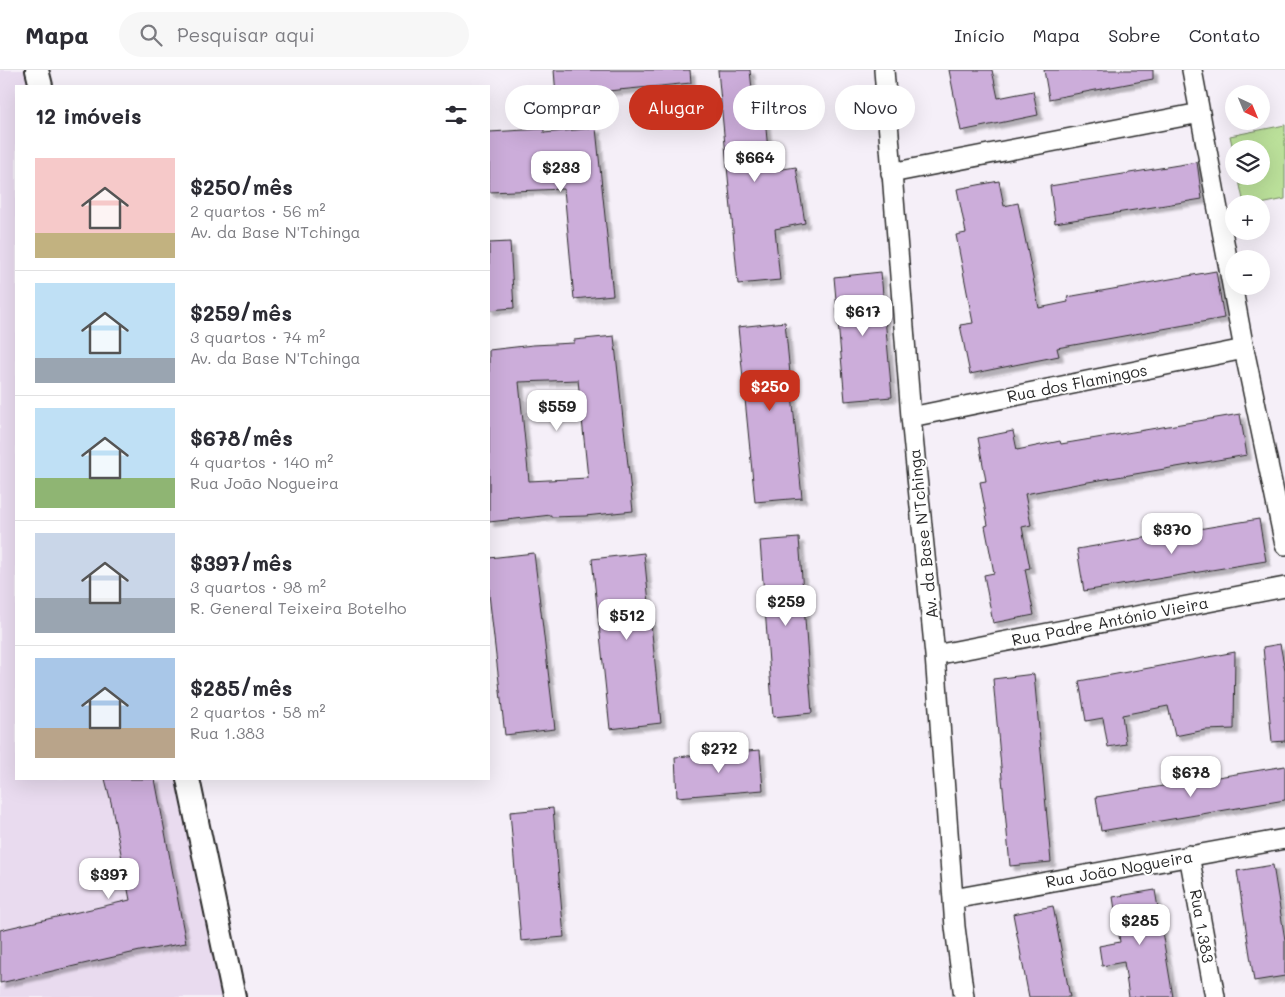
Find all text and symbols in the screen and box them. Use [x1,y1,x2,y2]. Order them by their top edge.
search box [119,12,469,57]
text: Mapa [25,19,89,50]
icon: search [137,21,165,49]
text: Pesquisar aqui [177,22,315,47]
text: Início [954,23,1004,47]
text: Mapa [1032,23,1080,47]
text: Sobre [1108,23,1161,47]
text: Contato [1189,23,1260,47]
chip: Comprar [505,85,619,130]
chip: Alugar [629,85,723,130]
chip: Filtros [733,85,825,130]
chip: Novo [835,85,915,130]
north arrow [1225,85,1270,130]
map controls [1225,85,1270,295]
icon: filters [442,101,470,129]
text: 12 imóveis [35,102,142,129]
pin: $664 [725,140,785,183]
button: layers [1225,140,1270,185]
text: $664 [735,146,775,167]
pin: $233 [531,150,591,193]
text: $233 [542,156,580,177]
text: $250/mês [190,173,293,200]
icon: home [75,178,135,238]
button: + [1225,195,1270,240]
text: 2 quartos · 56 m² [190,200,325,221]
text: Av. da Base N'Tchinga [190,221,360,242]
button: − [1225,250,1270,295]
pin: $617 [833,294,893,337]
text: $259/mês [190,299,292,326]
text: $617 [845,300,881,321]
icon: home [75,303,135,363]
text: 3 quartos · 74 m² [190,326,325,347]
text: Av. da Base N'Tchinga [190,347,360,368]
street label: Rua dos Flamingos [1005,359,1149,406]
pin: $250 [740,370,800,412]
text: $250 [751,375,789,396]
pin: $559 [527,390,587,432]
text: $559 [538,395,576,416]
text: $678/mês [190,424,293,451]
icon: home [75,428,135,488]
street label: Av. da Base N'Tchinga [903,448,942,620]
text: 4 quartos · 140 m² [190,451,333,472]
text: Rua João Nogueira [190,472,339,493]
pin: $370 [1142,512,1202,555]
text: $370 [1153,518,1191,539]
text: $397/mês [190,549,292,576]
icon: home [75,553,135,613]
text: 3 quartos · 98 m² [190,576,326,597]
pin: $259 [756,584,816,627]
text: $259 [767,590,805,611]
street label: Rua Padre António Vieira [1010,591,1210,650]
text: R. General Teixeira Botelho [190,597,406,618]
pin: $512 [597,598,657,641]
text: $512 [609,604,645,625]
text: $285/mês [190,674,292,701]
icon: home [75,678,135,738]
text: 2 quartos · 58 m² [190,701,326,722]
text: Rua 1.383 [190,722,264,743]
pin: $272 [689,732,749,774]
text: $272 [701,737,737,758]
pin: $678 [1161,756,1221,798]
text: $678 [1172,761,1210,782]
street label: Rua João Nogueira [1044,845,1194,892]
pin: $397 [79,858,139,900]
text: $397 [90,863,128,884]
street label: Rua 1.383 [1186,887,1219,964]
pin: $285 [1110,904,1170,946]
text: $285 [1121,909,1159,930]

